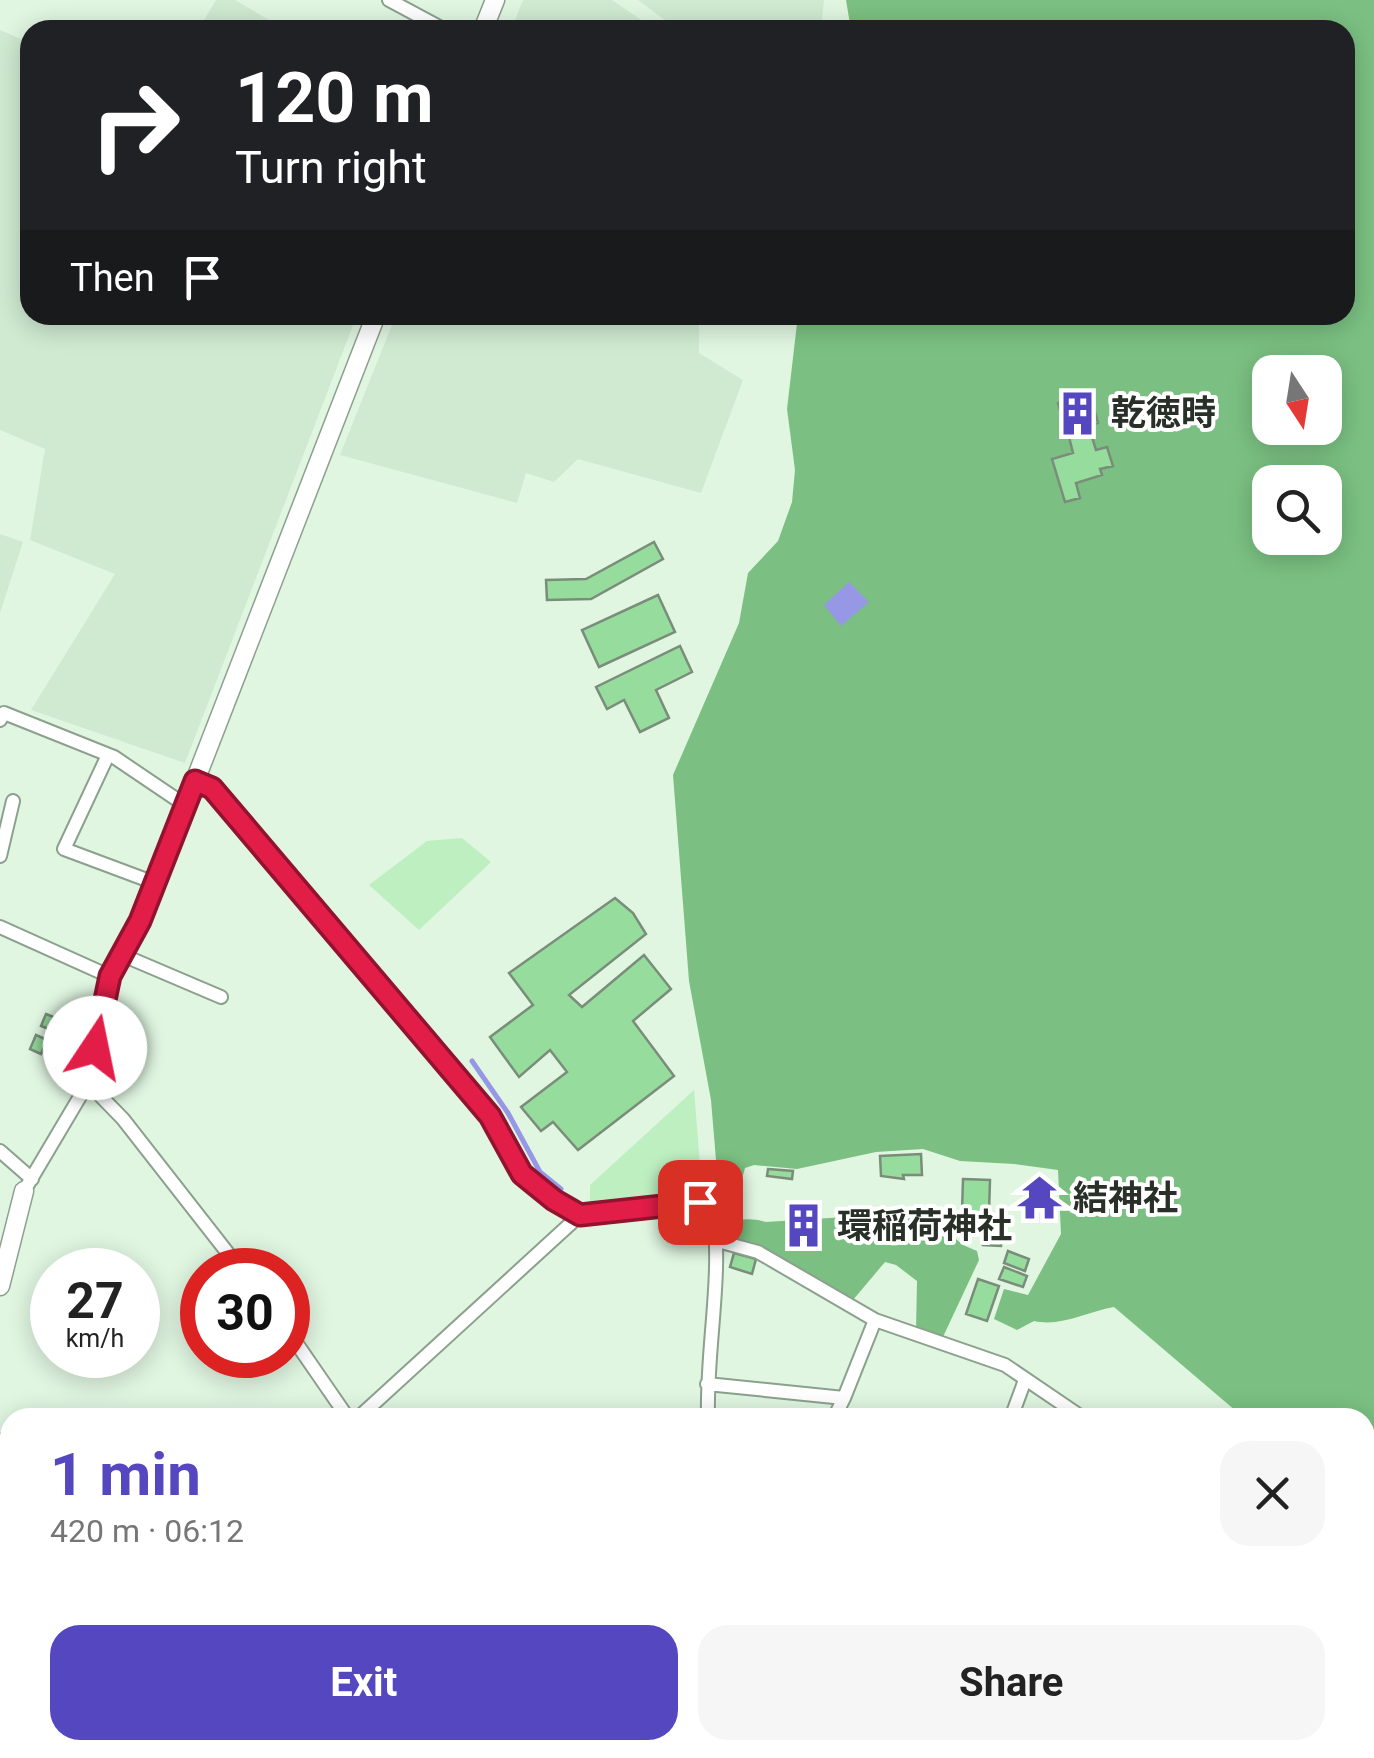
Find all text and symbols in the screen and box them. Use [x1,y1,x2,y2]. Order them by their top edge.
text: 120 m [235,57,434,139]
icon: right [70,60,200,190]
text: Turn right [235,141,427,194]
icon: arrive [175,250,230,305]
text: Then [70,256,155,300]
north arrow [1252,355,1342,445]
map controls [1252,355,1342,555]
building icon: 乾徳時 [1054,389,1102,437]
place label: 乾徳時 [1111,393,1216,434]
button: search [1252,465,1342,555]
position arrow [43,996,147,1100]
pin [658,1160,743,1245]
temple icon: 結神社 [1016,1174,1064,1222]
icon: arrive [673,1175,728,1230]
place label: 結神社 [1073,1178,1178,1219]
building icon: 環稲荷神社 [780,1202,828,1250]
place label: 環稲荷神社 [837,1206,1012,1247]
speed limit sign: 30 [180,1248,310,1378]
text: 27 [66,1272,124,1330]
text: km/h [66,1324,124,1353]
text: 1 min [50,1439,201,1510]
button: close [1220,1441,1325,1546]
text: 420 m · 06:12 [50,1512,244,1550]
button: Exit [50,1625,678,1740]
button: Share [698,1625,1325,1740]

